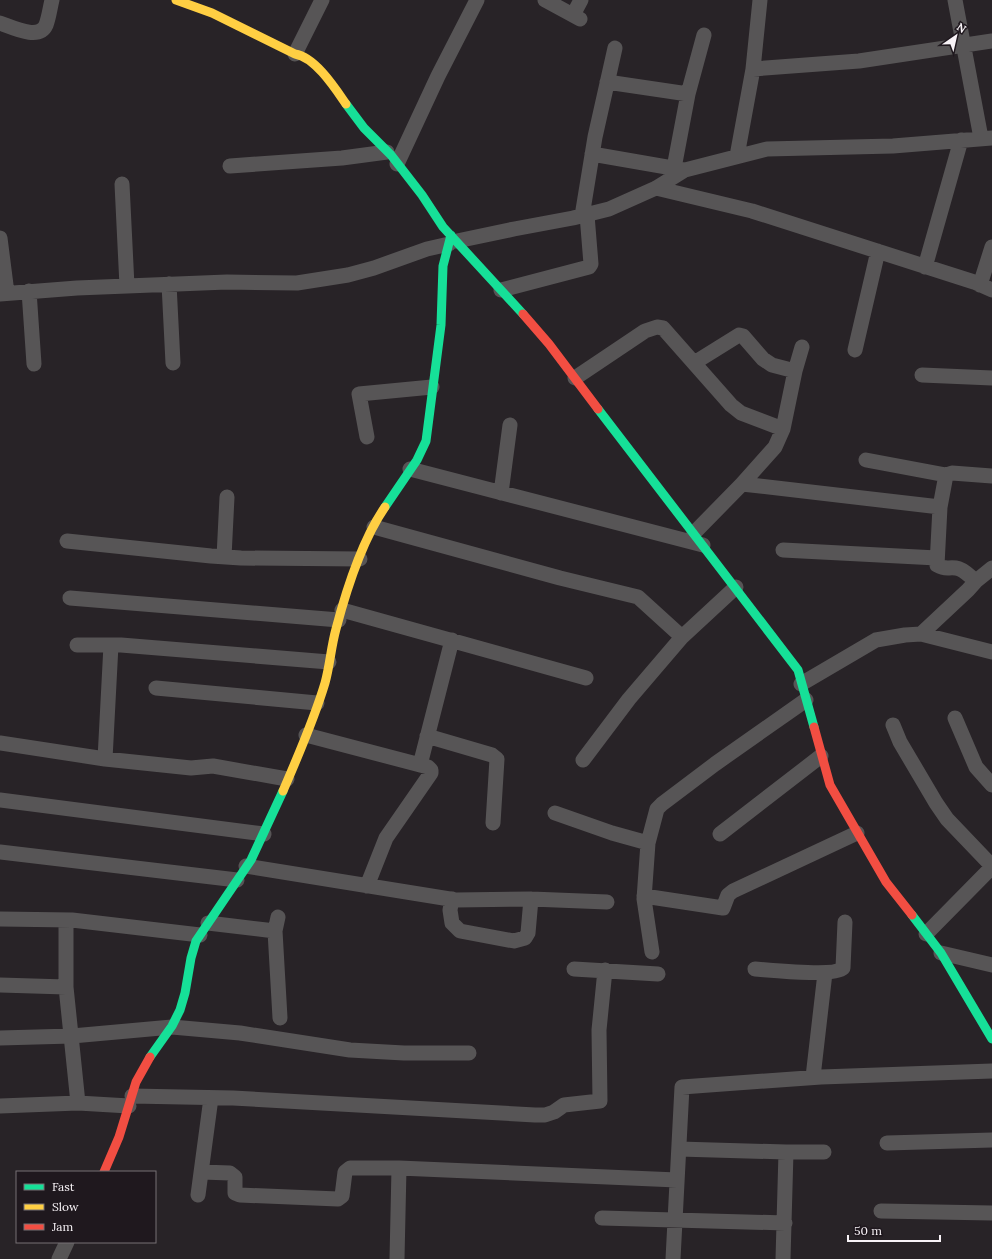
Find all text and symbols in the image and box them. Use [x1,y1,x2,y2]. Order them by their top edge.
north arrow [936,16,976,56]
text: N [954,20,969,36]
legend [16,1171,156,1243]
text: Fast [52,1179,75,1194]
text: Slow [52,1199,79,1214]
scale bar [848,1217,940,1243]
text: Jam [51,1219,73,1234]
text: 50 m [854,1223,882,1238]

